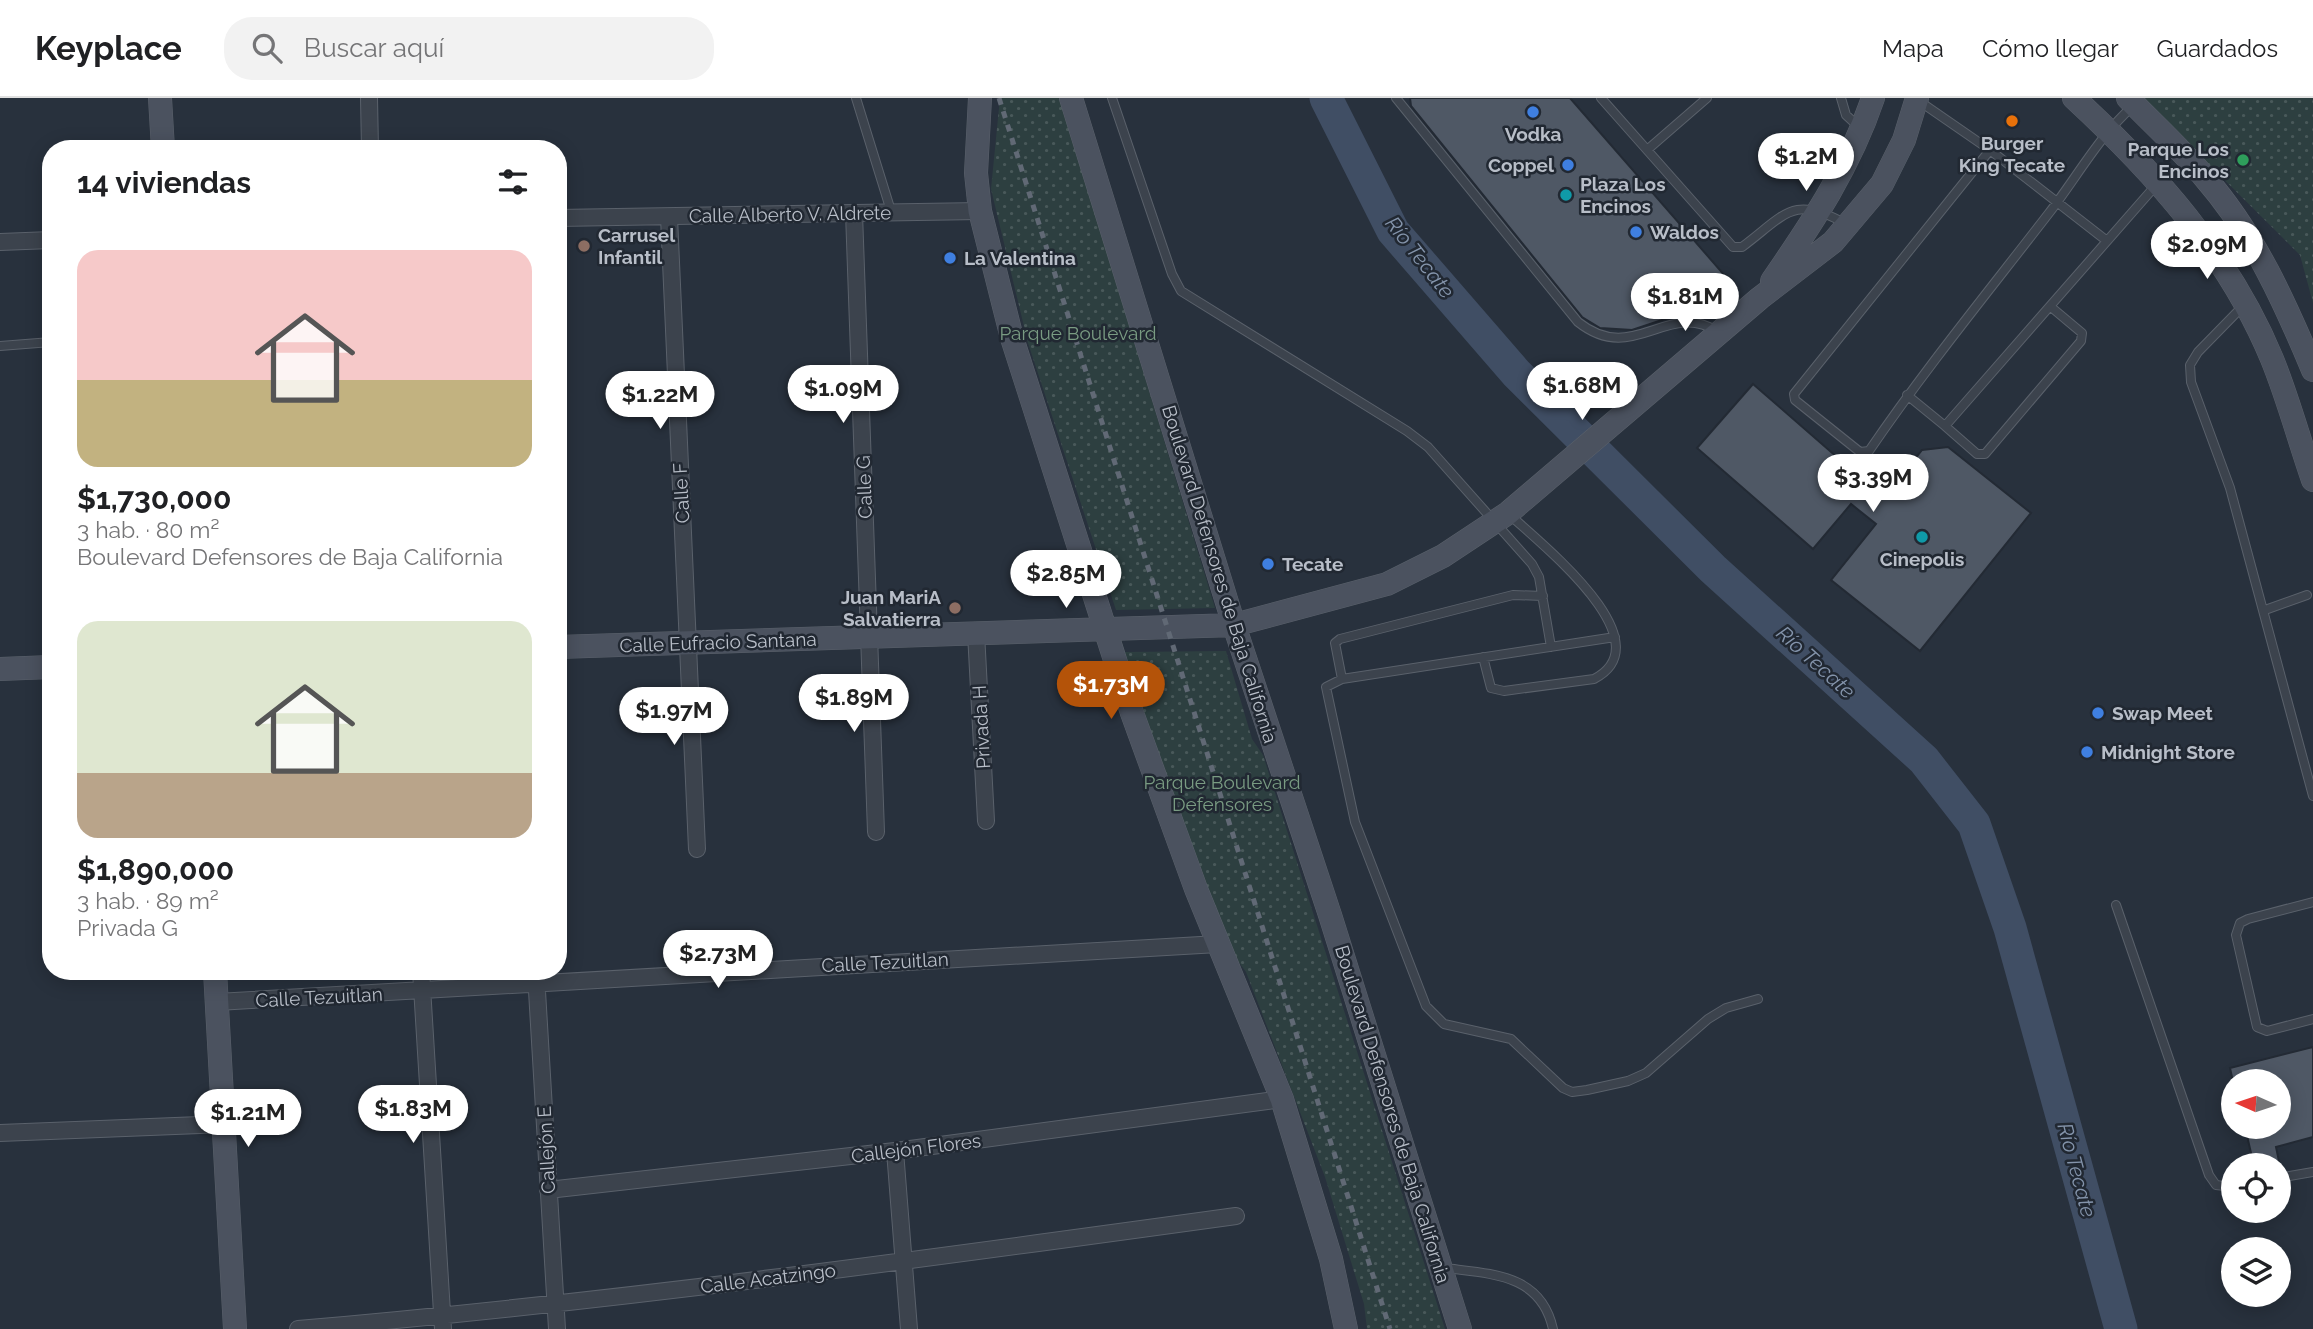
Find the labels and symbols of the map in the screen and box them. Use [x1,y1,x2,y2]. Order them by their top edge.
marker: Vodka [1525,104,1541,120]
marker: Burger King Tecate [2004,113,2020,129]
place label: Vodka [1505,123,1561,145]
place label: Burger King Tecate [1959,132,2065,176]
pin: $1.2M [1757,134,1855,193]
place label: Parque Los Encinos [2127,138,2229,182]
marker: Parque Los Encinos [2235,152,2251,168]
place label: Coppel [1488,154,1555,176]
marker: Coppel [1560,157,1576,173]
place label: Plaza Los Encinos [1580,173,1666,217]
marker: Plaza Los Encinos [1558,187,1574,203]
street label: Calle Alberto V. Aldrete [689,201,891,227]
water label: Río Tecate [1380,211,1460,303]
place label: Waldos [1650,221,1719,243]
pin: $2.09M [2150,222,2264,281]
place label: Carrusel Infantil [598,224,676,268]
marker: Waldos [1628,224,1644,240]
marker: Carrusel Infantil [576,238,592,254]
place label: La Valentina [964,247,1076,269]
marker: La Valentina [942,250,958,266]
pin: $1.81M [1628,274,1742,333]
park label: Parque Boulevard [999,322,1157,344]
pin: $1.68M [1525,362,1639,422]
pin: $1.09M [786,366,900,425]
pin: $1.22M [603,372,717,431]
street label: Boulevard Defensores de Baja California [1158,402,1282,746]
pin: $3.39M [1816,454,1930,514]
street label: Calle G [852,455,876,519]
street label: Calle F [668,462,694,524]
marker: Cinepolis [1914,529,1930,545]
place label: Cinepolis [1880,548,1964,570]
pin: $2.85M [1009,550,1123,610]
place label: Tecate [1282,553,1343,575]
marker: Tecate [1260,556,1276,572]
place label: Juan MariA Salvatierra [841,586,941,630]
marker: Juan MariA Salvatierra [947,600,963,616]
water label: Río Tecate [1772,620,1860,704]
street label: Calle Eufracio Santana [619,628,817,656]
pin: $1.73M [1054,662,1168,721]
pin: $1.89M [797,674,911,734]
street label: Privada H [968,685,994,769]
pin: $1.97M [617,688,731,747]
place label: Swap Meet [2112,702,2213,724]
marker: Swap Meet [2090,705,2106,721]
place label: Midnight Store [2101,741,2235,763]
marker: Midnight Store [2079,744,2095,760]
park label: Parque Boulevard Defensores [1143,771,1301,815]
pin: $2.73M [661,930,775,990]
street label: Boulevard Defensores de Baja California [1331,942,1455,1286]
street label: Calle Tezuitlan [821,948,949,976]
street label: Calle Tezuitlan [255,983,383,1011]
north arrow [2221,1069,2291,1139]
pin: $1.83M [356,1086,470,1145]
pin: $1.21M [191,1090,305,1149]
street label: Callejón E [533,1106,559,1194]
water label: Río Tecate [2052,1120,2102,1220]
street label: Callejón Flores [850,1129,982,1167]
street label: Calle Acatzingo [699,1259,837,1297]

